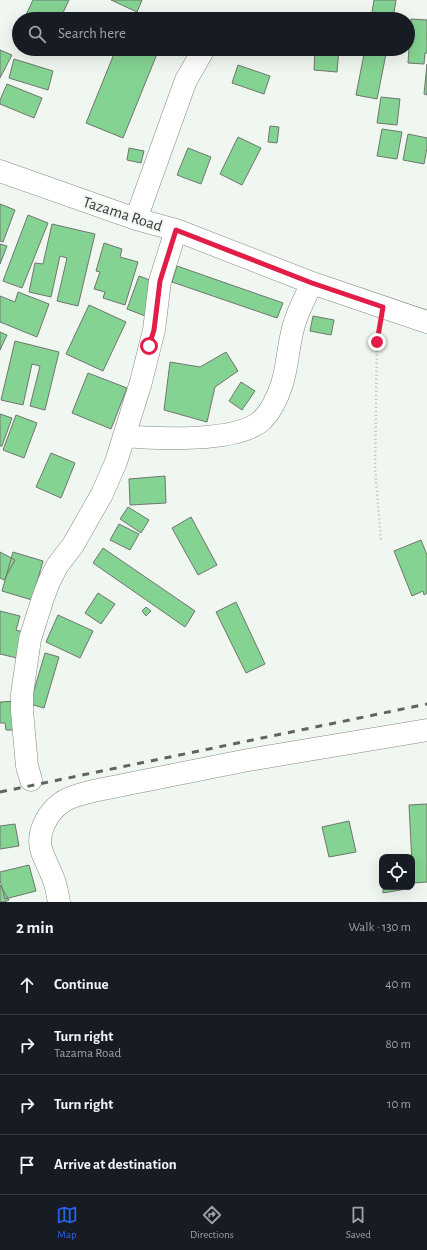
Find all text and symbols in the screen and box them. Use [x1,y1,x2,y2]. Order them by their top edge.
search box [12,12,415,56]
icon: search [26,23,48,45]
text: Search here [58,26,126,41]
street label: Tazama Road [81,194,164,234]
route end [368,333,386,351]
route start [140,337,158,355]
map controls [379,854,415,890]
button: locate [379,854,415,890]
text: 2 min [16,919,54,936]
text: Walk · 130 m [348,921,411,934]
icon: ahead [16,974,38,996]
text: Continue [54,977,109,992]
text: 40 m [385,978,411,991]
text: Turn right [54,1029,113,1044]
icon: right [16,1034,38,1056]
text: 80 m [385,1038,411,1051]
text: Tazama Road [54,1047,121,1060]
icon: right [16,1094,38,1116]
text: Turn right [54,1097,113,1112]
text: 10 m [387,1098,411,1111]
icon: arrive [16,1154,38,1176]
text: Arrive at destination [54,1157,177,1172]
tab: Map [56,1204,78,1241]
tab: Directions [190,1204,234,1241]
tab: Saved [346,1204,371,1241]

